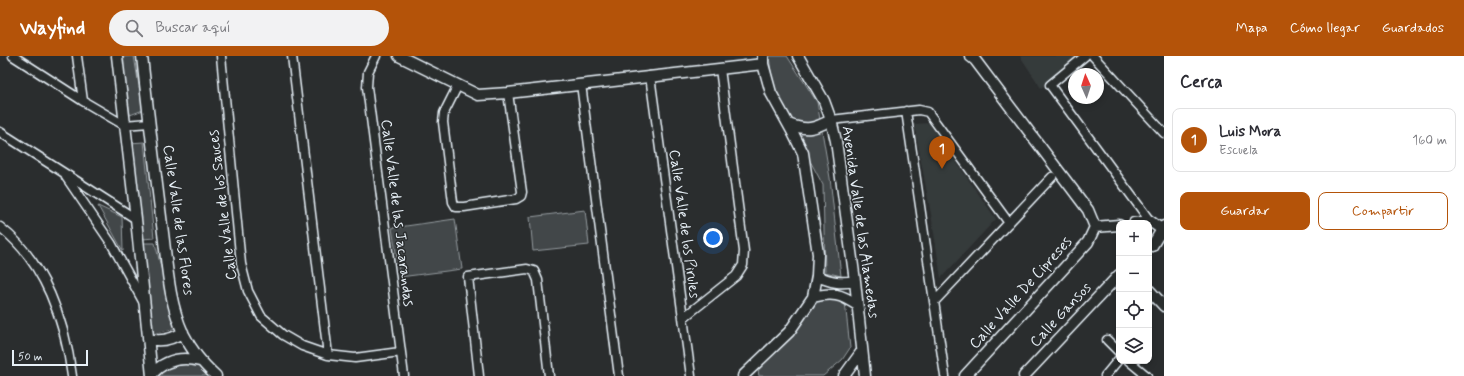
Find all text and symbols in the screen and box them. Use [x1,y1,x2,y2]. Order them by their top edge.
search box [109,10,389,46]
text: Wayfind [20,16,85,41]
icon: search [123,17,145,39]
text: Buscar aquí [155,18,231,38]
text: Mapa [1236,19,1268,37]
text: Cómo llegar [1290,19,1360,37]
text: Guardados [1382,19,1444,37]
north arrow [1068,68,1104,104]
text: Cerca [1180,71,1223,93]
street label: Calle Valle de las Jacarandas [376,118,418,308]
text: Luis Mora [1219,122,1281,142]
street label: Avenida Valle de las Alamedas [837,124,883,320]
street label: Calle Valle de los Sauces [204,129,242,281]
text: 1 [1191,132,1197,149]
text: 160 m [1412,132,1447,149]
pin: 1 [929,136,955,169]
text: Escuela [1219,142,1258,159]
street label: Calle Valle de las Flores [158,143,199,297]
street label: Calle Valle de los Pirules [664,148,704,300]
button: Guardar [1180,192,1310,230]
button: Compartir [1318,192,1448,230]
map controls [1116,220,1152,364]
button: + [1116,220,1152,256]
your location [703,228,723,248]
street label: Calle Valle De Cipreses [965,232,1077,354]
button: − [1116,256,1152,292]
street label: Calle Gansos [1026,278,1096,352]
button: locate [1116,292,1152,328]
button: layers [1116,328,1152,364]
scale bar [12,348,88,367]
text: 50 m [18,350,43,364]

